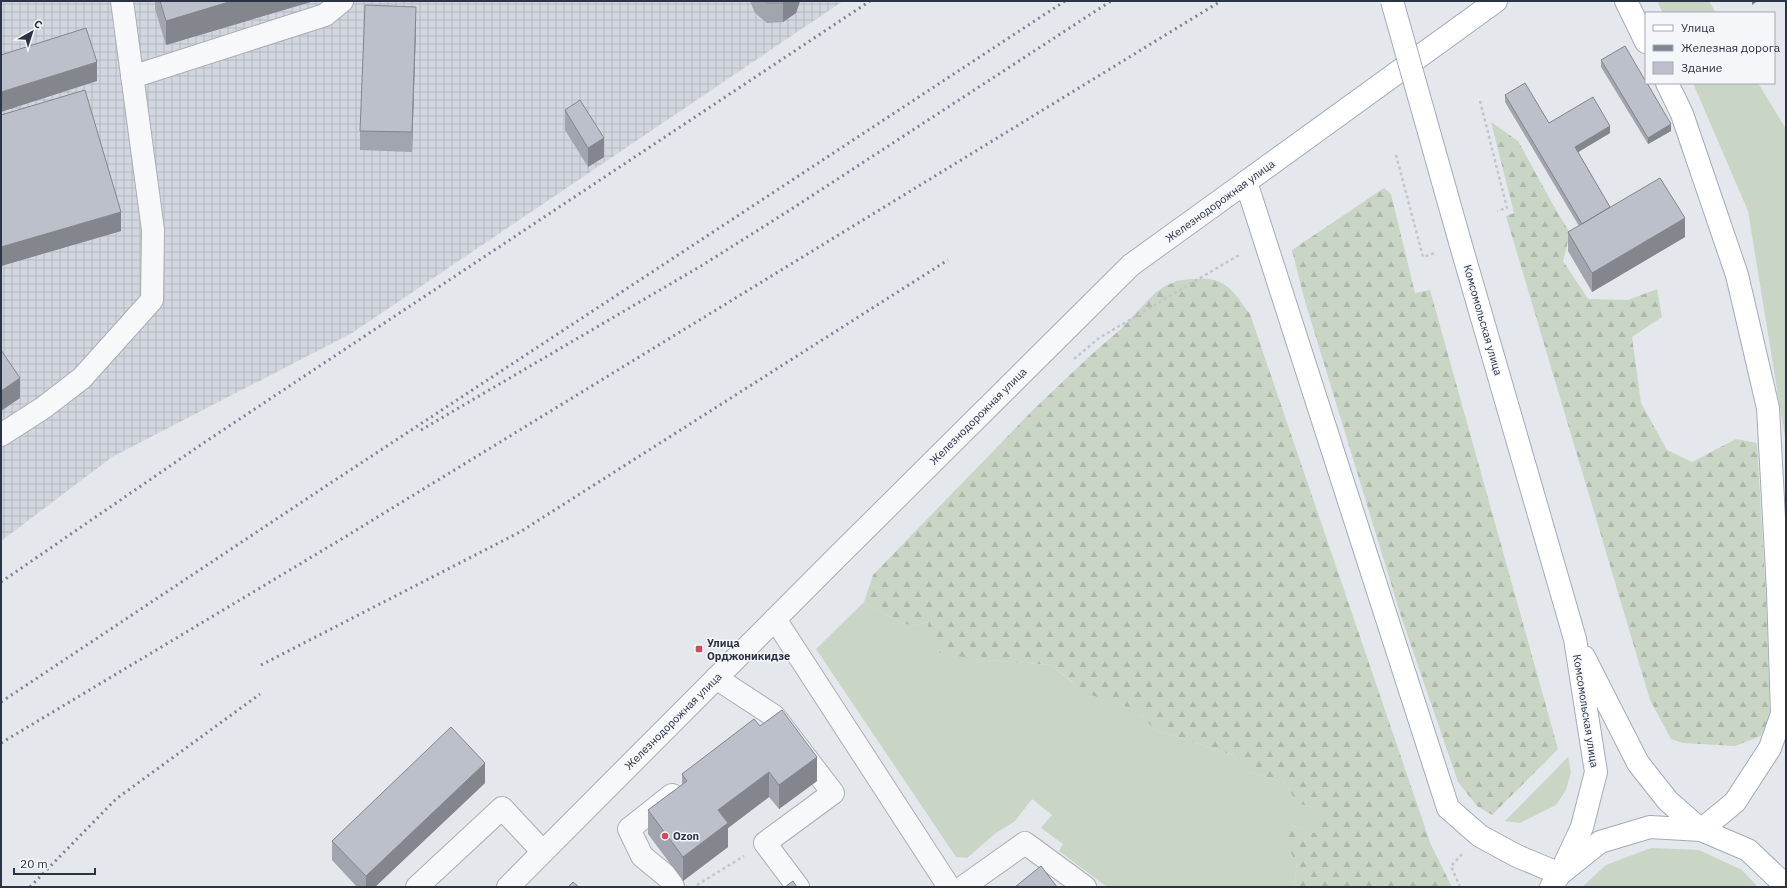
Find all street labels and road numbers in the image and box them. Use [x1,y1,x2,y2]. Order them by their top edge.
street label: Железнодорожная улица [1163,157,1278,245]
street label: Комсомольская улица [1460,263,1506,377]
street label: Железнодорожная улица [926,364,1030,468]
street label: Комсомольская улица [1570,653,1602,769]
street label: Железнодорожная улица [621,669,725,773]

